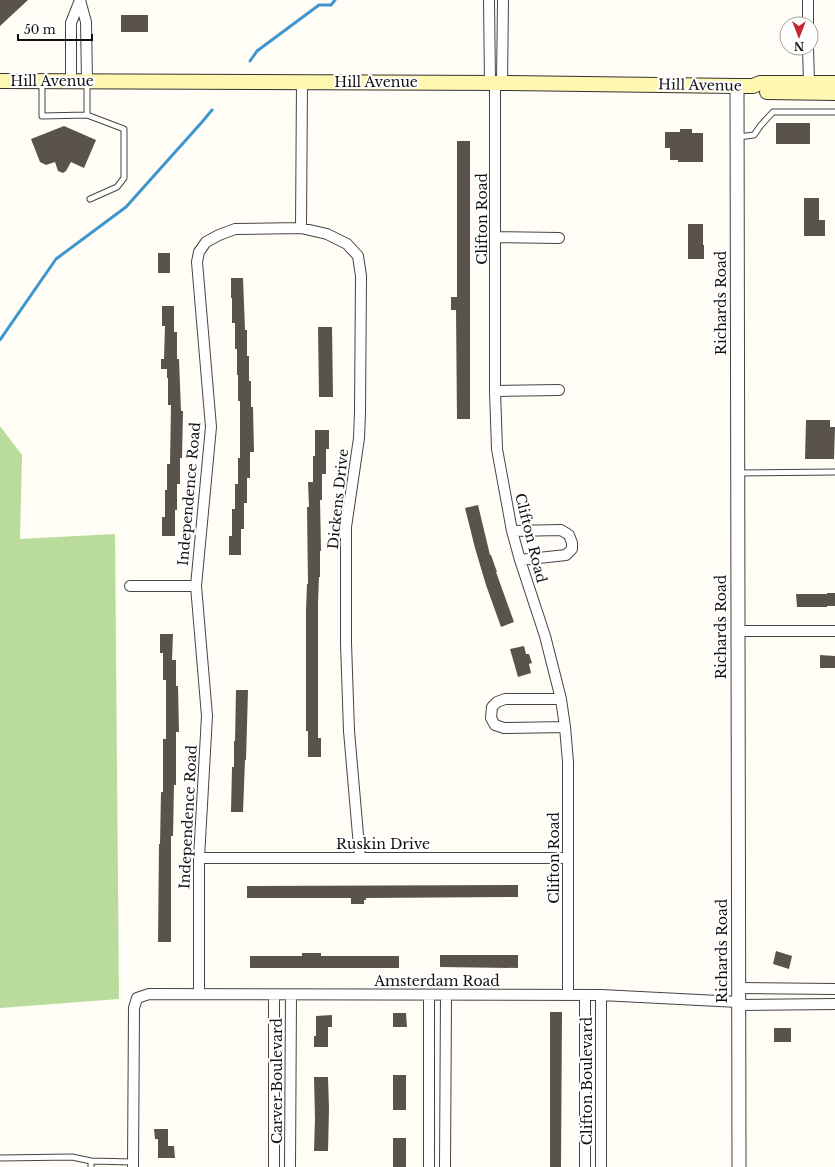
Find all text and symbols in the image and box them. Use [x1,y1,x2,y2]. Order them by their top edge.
scale bar [18,16,92,42]
north arrow [779,16,819,56]
text: 50 m [24,22,56,37]
text: N [793,39,804,53]
street label: Hill Avenue [10,72,94,90]
street label: Hill Avenue [334,73,418,91]
street label: Hill Avenue [658,75,742,95]
street label: Clifton Road [473,173,491,265]
street label: Richards Road [712,250,730,355]
street label: Independence Road [174,421,204,567]
street label: Dickens Drive [324,448,352,550]
street label: Clifton Road [511,491,551,585]
street label: Richards Road [712,574,730,679]
street label: Independence Road [175,744,201,889]
street label: Clifton Road [545,812,563,904]
street label: Ruskin Drive [336,835,430,853]
street label: Richards Road [713,898,731,1003]
street label: Amsterdam Road [373,972,500,990]
street label: Clifton Boulevard [578,1016,596,1145]
street label: Carver Boulevard [268,1017,286,1144]

